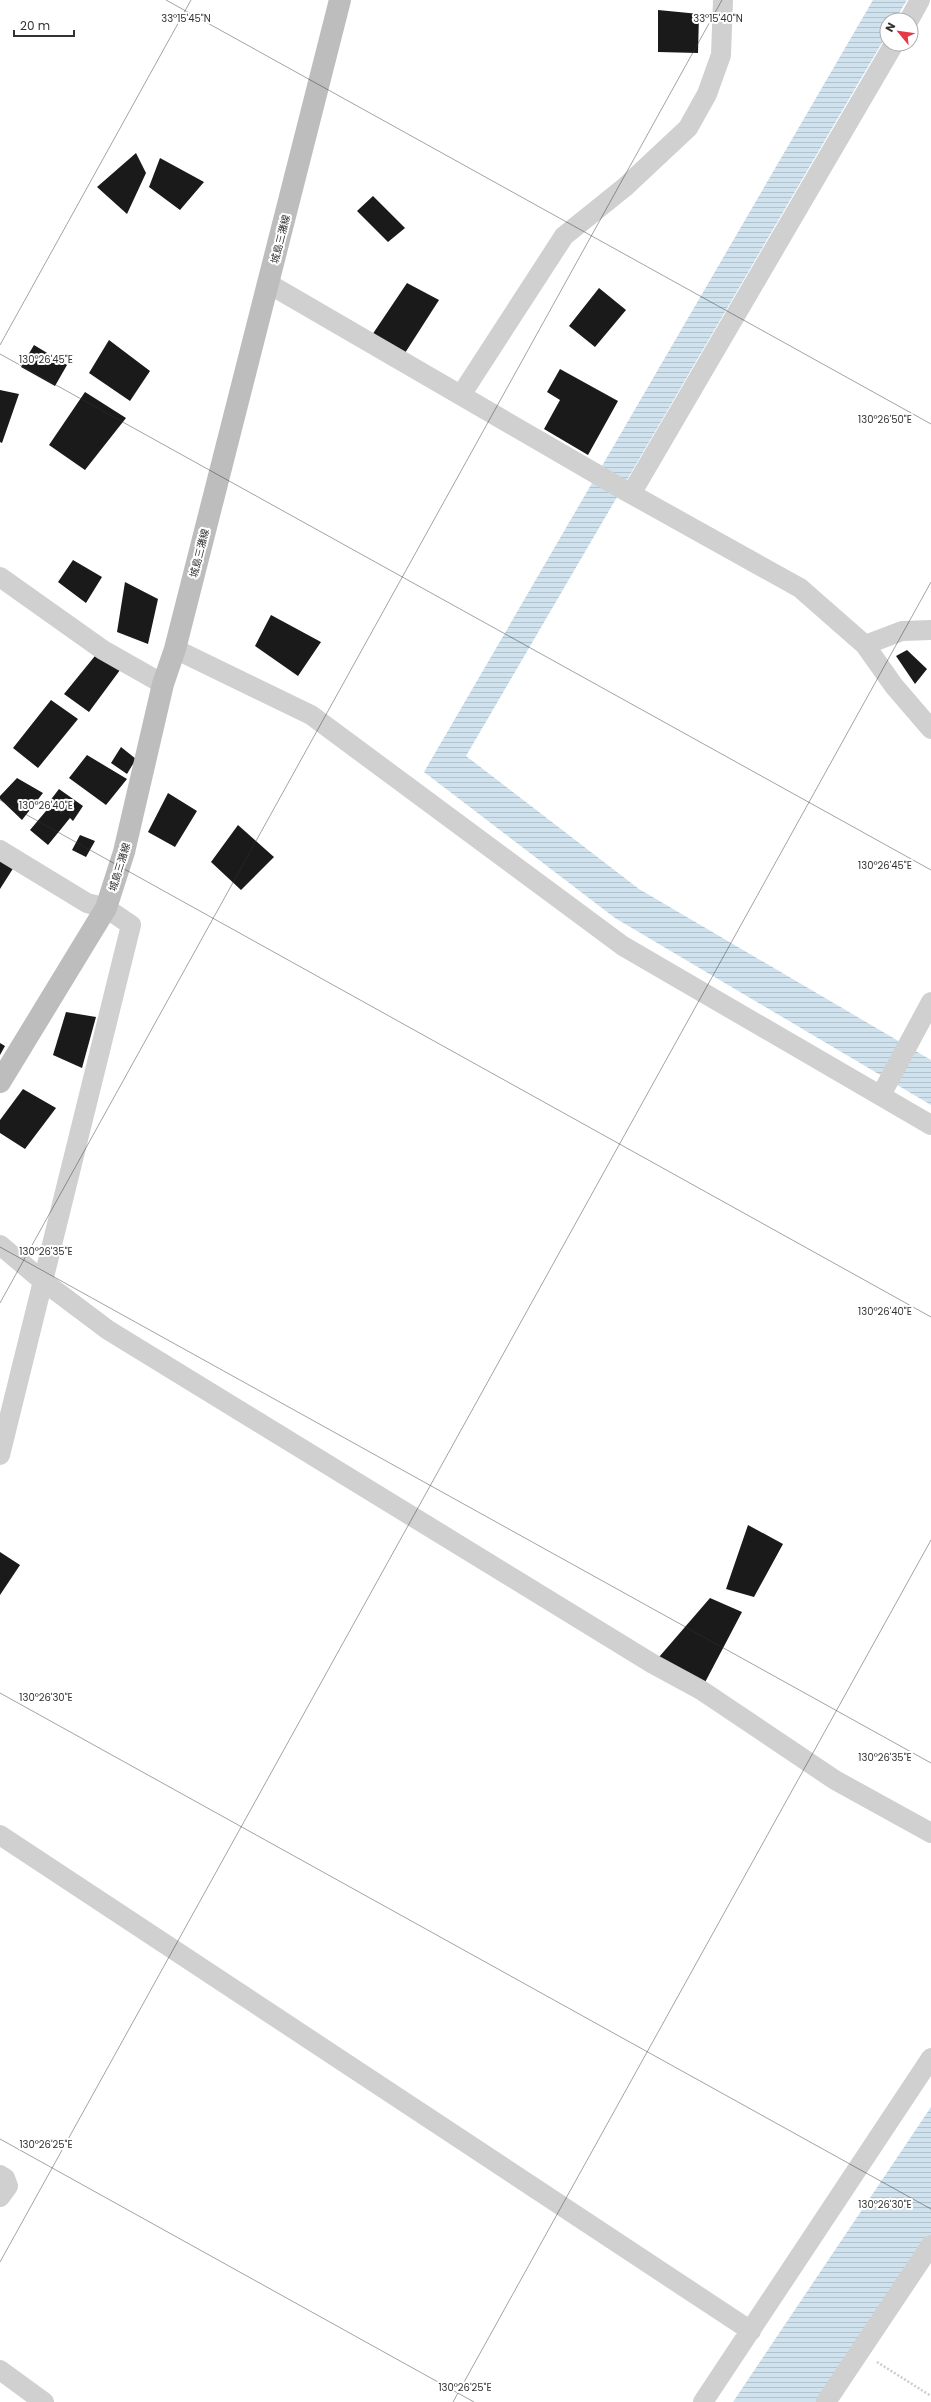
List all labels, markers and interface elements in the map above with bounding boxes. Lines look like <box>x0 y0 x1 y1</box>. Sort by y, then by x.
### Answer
text: 33°15'45"N <box>161 11 211 26</box>
text: 33°15'40"N <box>693 11 743 26</box>
scale bar <box>14 12 74 38</box>
north arrow <box>879 12 919 52</box>
text: 20 m <box>20 17 50 34</box>
text: N <box>881 20 899 35</box>
street label: 城島三潴線 <box>267 213 294 265</box>
text: 130°26'45"E <box>19 352 73 367</box>
text: 130°26'50"E <box>858 412 912 427</box>
street label: 城島三潴線 <box>186 527 213 579</box>
text: 130°26'40"E <box>19 798 73 813</box>
street label: 城島三潴線 <box>105 841 134 893</box>
text: 130°26'45"E <box>858 858 912 873</box>
text: 130°26'35"E <box>19 1244 73 1259</box>
text: 130°26'40"E <box>858 1304 912 1319</box>
text: 130°26'30"E <box>19 1690 73 1705</box>
text: 130°26'35"E <box>858 1750 912 1765</box>
text: 130°26'25"E <box>19 2137 73 2152</box>
text: 130°26'30"E <box>858 2197 912 2212</box>
text: 130°26'25"E <box>438 2380 492 2395</box>

